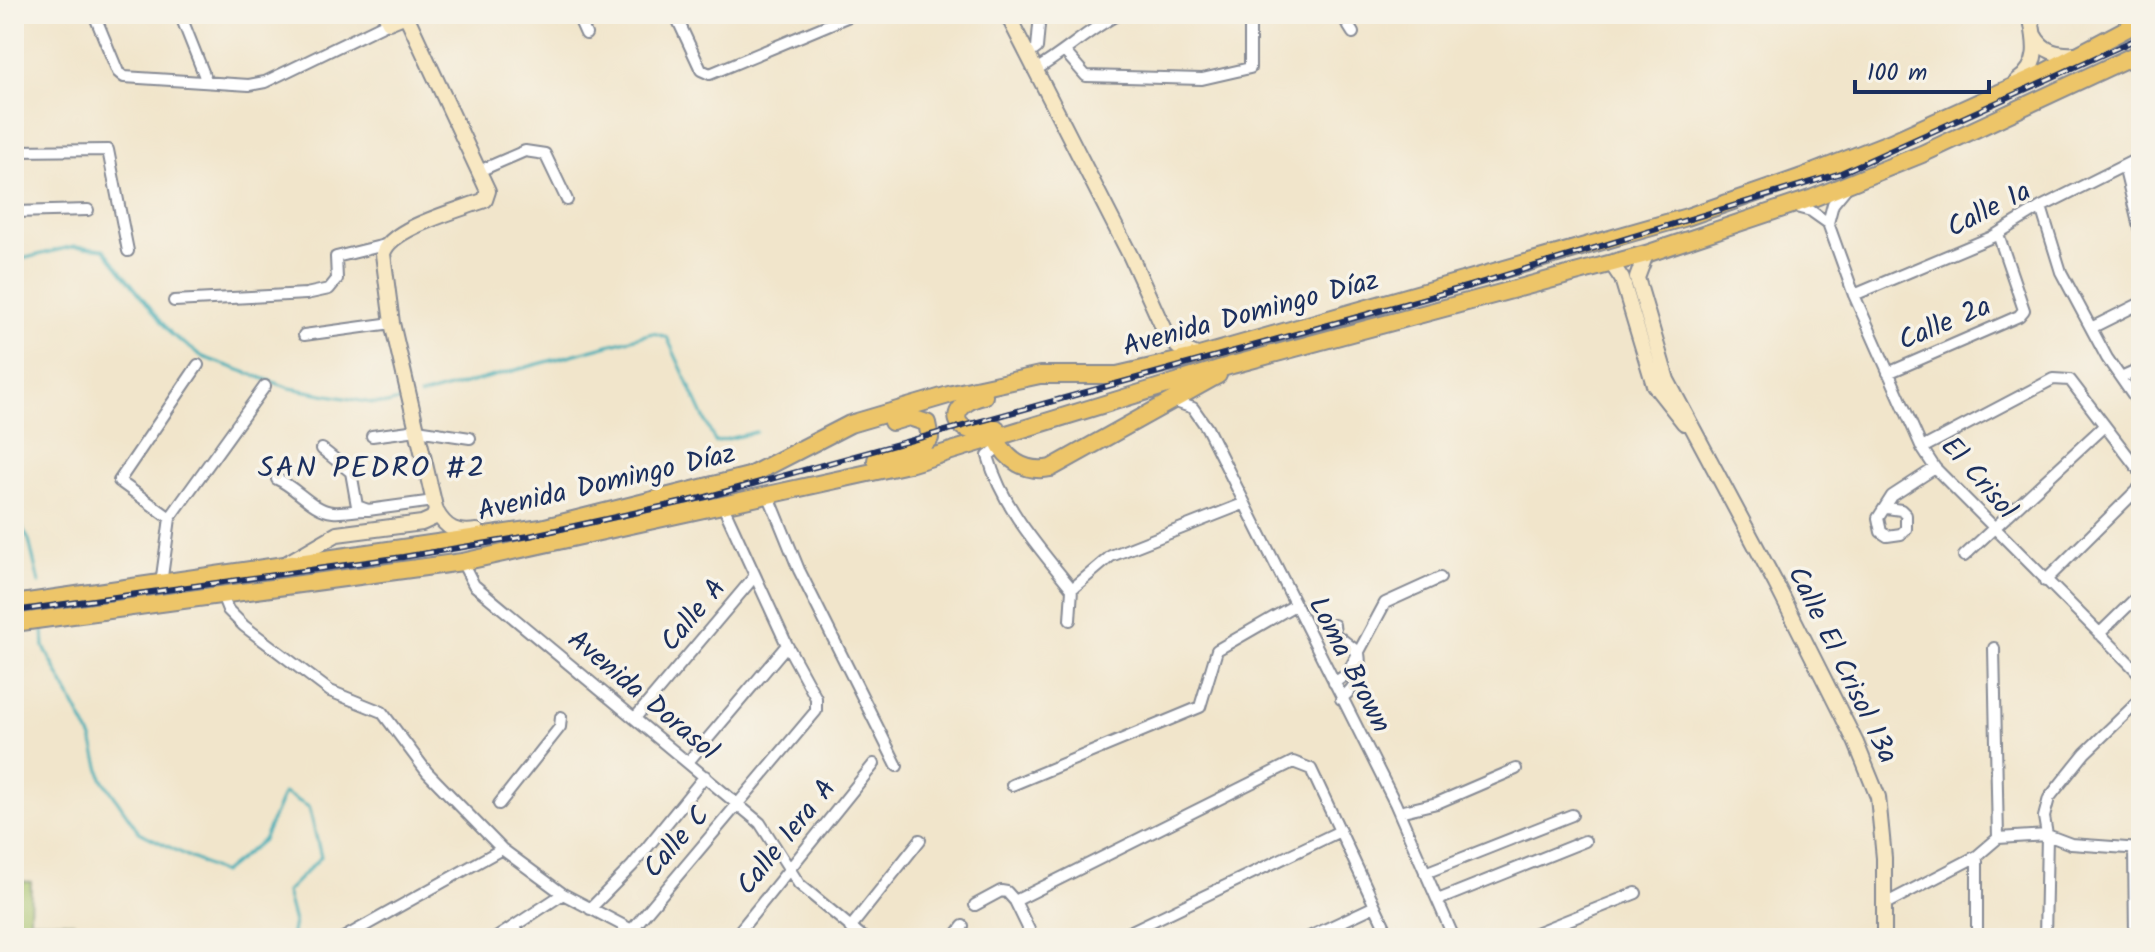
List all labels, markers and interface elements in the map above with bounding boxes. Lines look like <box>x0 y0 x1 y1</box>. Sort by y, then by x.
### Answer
scale bar <box>1855 44 1989 94</box>
text: 100 m <box>1867 54 1927 93</box>
street label: Calle 1a <box>1939 170 2039 251</box>
street label: Avenida Domingo Díaz <box>1118 259 1384 370</box>
street label: Calle 2a <box>1892 285 1998 364</box>
street label: El Crisol <box>1929 427 2028 531</box>
street label: Avenida Domingo Díaz <box>473 432 740 535</box>
district label: SAN PEDRO #2 <box>258 445 486 493</box>
street label: Calle El Crisol 13a <box>1774 558 1909 772</box>
street label: Calle A <box>650 569 738 662</box>
street label: Loma Brown <box>1295 589 1402 741</box>
street label: Avenida Dorasol <box>557 619 728 773</box>
street label: Calle 1era A <box>726 769 848 906</box>
street label: Calle C <box>632 796 721 889</box>

